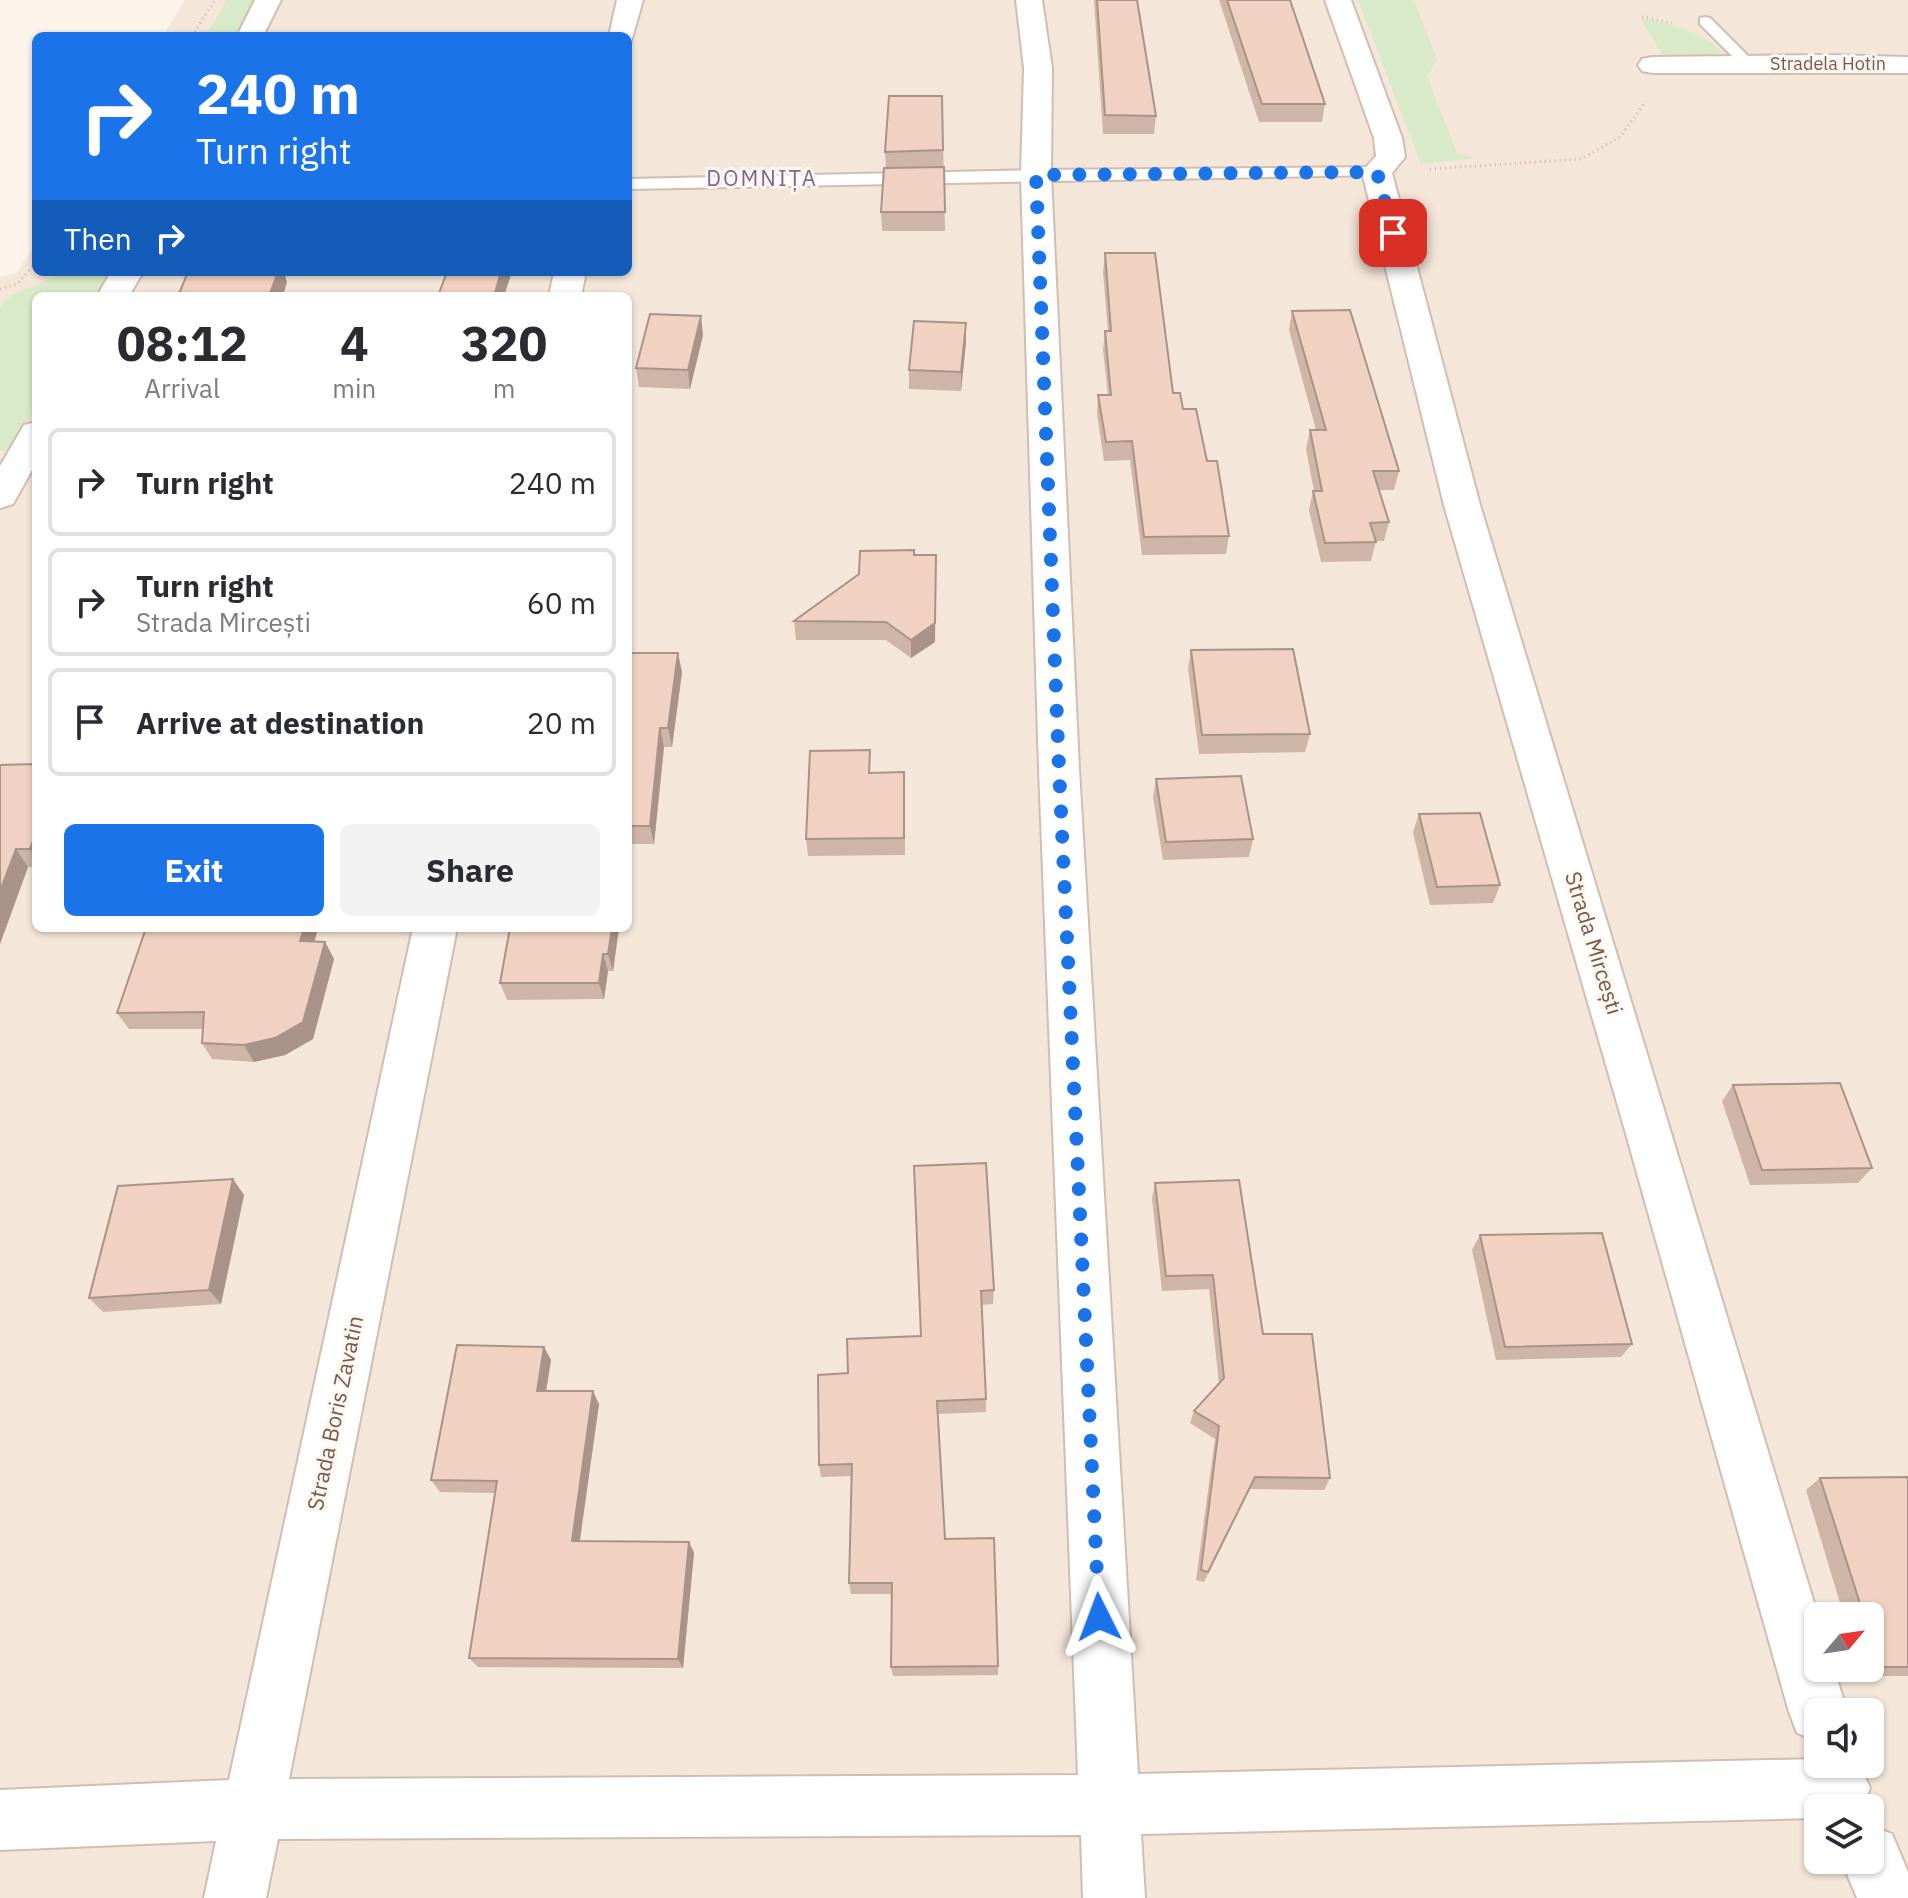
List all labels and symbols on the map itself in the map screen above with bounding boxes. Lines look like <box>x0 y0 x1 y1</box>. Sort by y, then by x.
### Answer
street label: Stradela Hotin <box>1770 52 1886 75</box>
district label: DOMNIȚA <box>706 163 818 192</box>
pin <box>1359 199 1427 267</box>
street label: Strada Mircești <box>1559 868 1630 1018</box>
street label: Strada Boris Zavatin <box>300 1313 369 1513</box>
position arrow <box>1057 1575 1141 1659</box>
north arrow <box>1804 1602 1884 1682</box>

